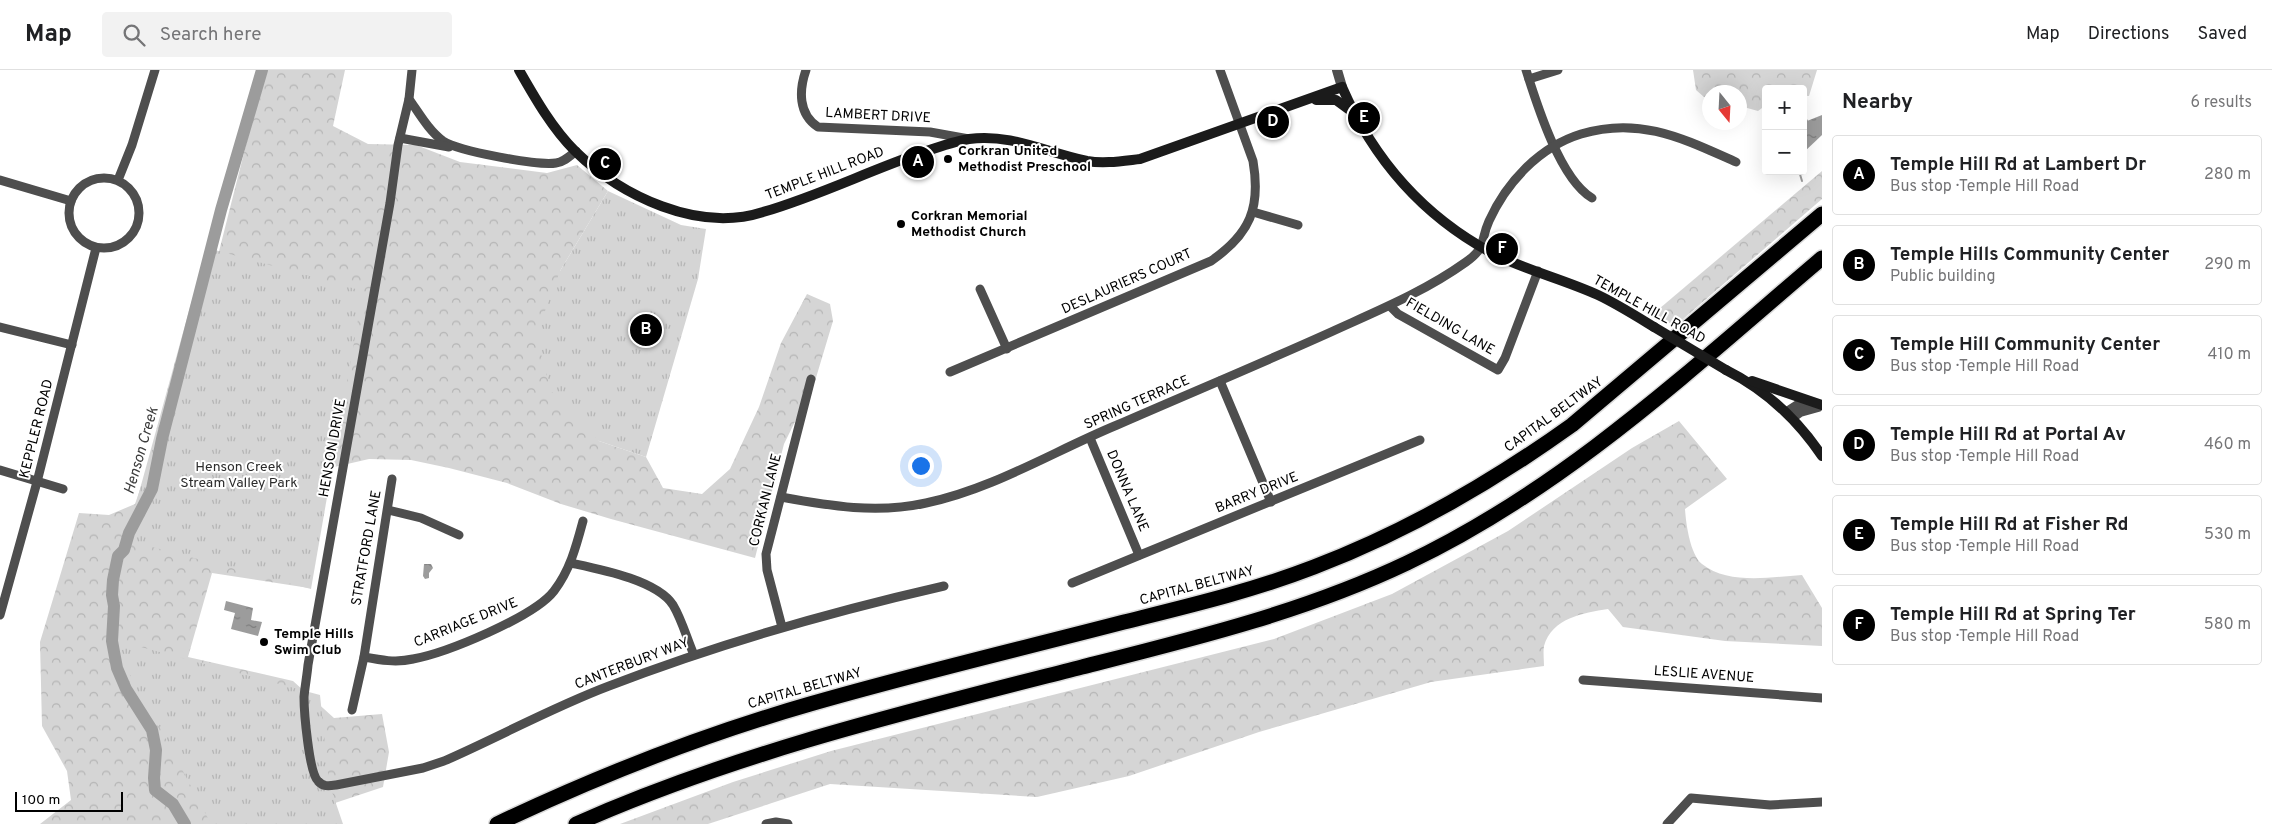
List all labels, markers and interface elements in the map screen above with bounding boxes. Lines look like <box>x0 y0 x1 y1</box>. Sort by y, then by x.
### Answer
search box <box>102 12 452 57</box>
text: Map <box>25 20 72 50</box>
icon: search <box>120 21 148 49</box>
text: Search here <box>160 23 261 47</box>
text: Map <box>2026 23 2060 46</box>
text: Directions <box>2088 23 2170 46</box>
text: Saved <box>2198 23 2247 46</box>
north arrow <box>1702 85 1747 130</box>
map controls <box>1762 85 1807 175</box>
button: + <box>1762 85 1807 130</box>
text: Nearby <box>1842 89 1913 116</box>
text: 6 results <box>2190 93 2252 113</box>
pin: E <box>1348 99 1380 137</box>
pin: D <box>1257 103 1289 141</box>
street label: LAMBERT DRIVE <box>825 105 931 127</box>
button: − <box>1762 130 1807 175</box>
pin: A <box>902 143 934 181</box>
place label: Corkran United Methodist Preschool <box>958 143 1091 176</box>
street label: TEMPLE HILL ROAD <box>763 144 887 204</box>
pin: C <box>589 145 621 183</box>
marker: Corkran United Methodist Preschool <box>942 153 954 165</box>
text: Temple Hill Rd at Lambert Dr <box>1890 153 2146 177</box>
text: A <box>1853 165 1865 185</box>
text: 280 m <box>2204 165 2251 185</box>
text: Bus stop · Temple Hill Road <box>1890 177 2079 197</box>
place label: Corkran Memorial Methodist Church <box>911 208 1028 241</box>
marker: Corkran Memorial Methodist Church <box>895 218 907 230</box>
pin: F <box>1486 230 1518 268</box>
text: Temple Hills Community Center <box>1890 243 2169 267</box>
street label: DESLAURIERS COURT <box>1059 246 1195 318</box>
text: B <box>1853 255 1865 275</box>
text: 290 m <box>2204 255 2251 275</box>
text: Public building <box>1890 267 1995 287</box>
street label: TEMPLE HILL ROAD <box>1590 272 1708 348</box>
street label: FIELDING LANE <box>1403 295 1497 359</box>
pin: B <box>630 311 662 349</box>
text: Temple Hill Community Center <box>1890 333 2160 357</box>
text: C <box>1854 345 1864 365</box>
text: 410 m <box>2208 345 2251 365</box>
text: Bus stop · Temple Hill Road <box>1890 357 2079 377</box>
street label: SPRING TERRACE <box>1082 372 1192 434</box>
street label: CAPITAL BELTWAY <box>1501 373 1607 457</box>
street label: KEPPLER ROAD <box>16 378 58 480</box>
street label: HENSON DRIVE <box>316 397 350 499</box>
water label: Henson Creek <box>120 405 164 497</box>
text: Temple Hill Rd at Portal Av <box>1890 423 2126 447</box>
text: D <box>1853 435 1865 455</box>
text: 460 m <box>2204 435 2251 455</box>
text: Bus stop · Temple Hill Road <box>1890 447 2079 467</box>
street label: DONNA LANE <box>1102 448 1152 534</box>
street label: CORKAN LANE <box>746 452 786 548</box>
your location <box>908 453 934 479</box>
park label: Henson Creek Stream Valley Park <box>180 459 298 492</box>
street label: BARRY DRIVE <box>1213 469 1301 517</box>
street label: STRATFORD LANE <box>348 489 386 607</box>
text: Temple Hill Rd at Fisher Rd <box>1890 513 2128 537</box>
text: E <box>1854 525 1864 545</box>
text: 530 m <box>2204 525 2251 545</box>
text: Bus stop · Temple Hill Road <box>1890 537 2079 557</box>
street label: CAPITAL BELTWAY <box>1138 563 1256 609</box>
street label: CARRIAGE DRIVE <box>412 594 520 652</box>
text: Temple Hill Rd at Spring Ter <box>1890 603 2136 627</box>
text: F <box>1854 615 1864 635</box>
text: 580 m <box>2204 615 2251 635</box>
place label: Temple Hills Swim Club <box>274 626 354 659</box>
text: Bus stop · Temple Hill Road <box>1890 627 2079 647</box>
street label: CANTERBURY WAY <box>572 634 692 694</box>
marker: Temple Hills Swim Club <box>258 636 270 648</box>
street label: LESLIE AVENUE <box>1653 663 1755 687</box>
street label: CAPITAL BELTWAY <box>746 665 864 713</box>
scale bar <box>15 789 122 812</box>
text: 100 m <box>22 792 60 809</box>

